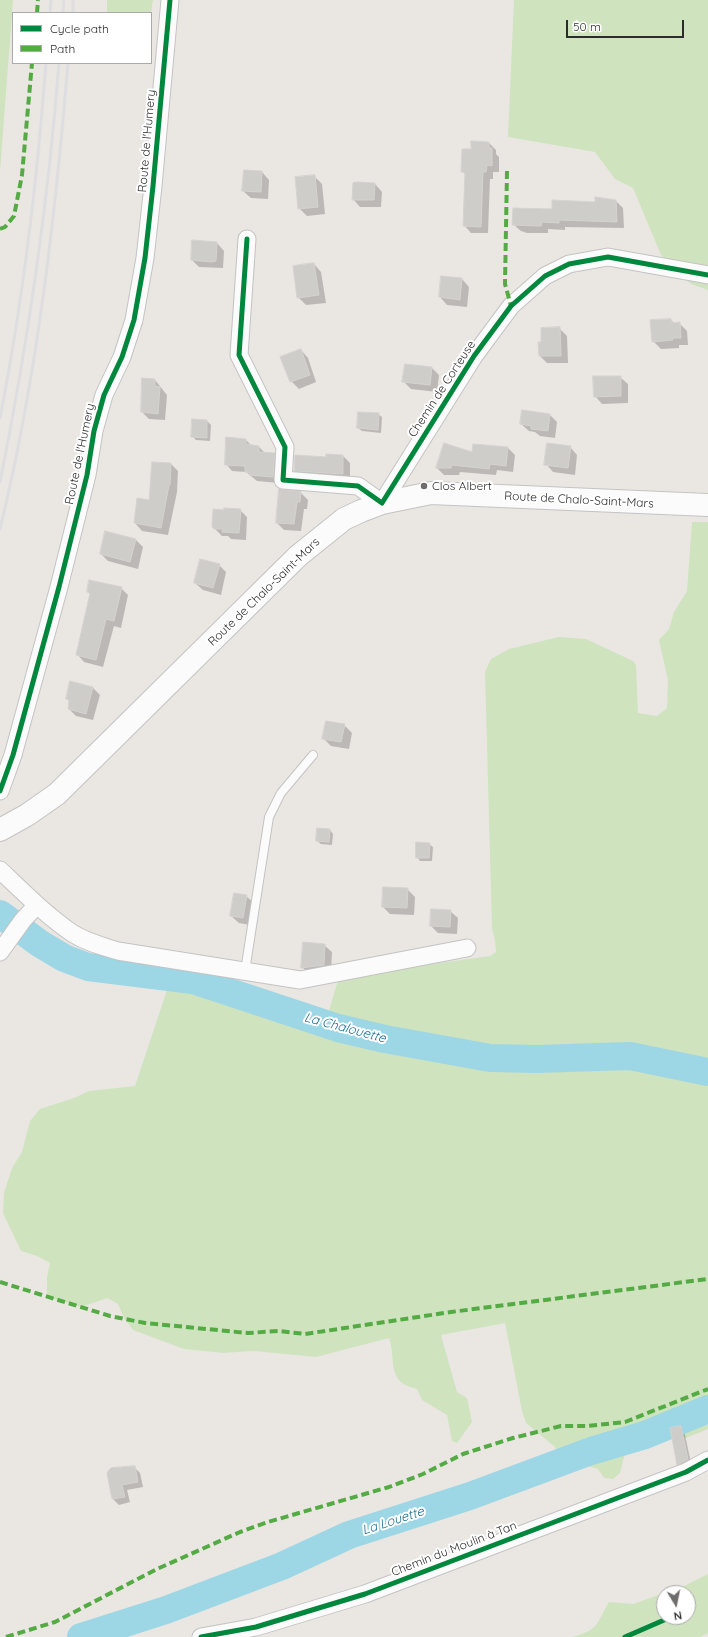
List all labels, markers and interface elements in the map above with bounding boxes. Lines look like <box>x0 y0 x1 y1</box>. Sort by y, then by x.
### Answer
legend <box>12 12 152 64</box>
scale bar <box>568 12 686 38</box>
text: 50 m <box>573 19 601 34</box>
text: Cycle path <box>50 21 109 36</box>
text: Path <box>50 41 75 56</box>
street label: Route de l'Humery <box>135 89 159 193</box>
street label: Chemin de Corteuse <box>405 338 479 440</box>
street label: Route de l'Humery <box>62 402 98 506</box>
place label: Clos Albert <box>432 479 492 493</box>
marker: Clos Albert <box>419 481 429 491</box>
street label: Route de Chalo-Saint-Mars <box>504 489 654 511</box>
street label: Route de Chalo-Saint-Mars <box>205 535 323 649</box>
water label: La Chalouette <box>303 1010 387 1046</box>
water label: La Louette <box>360 1504 426 1538</box>
street label: Chemin du Moulin à Tan <box>389 1518 519 1580</box>
north arrow <box>656 1585 696 1625</box>
text: N <box>673 1608 683 1623</box>

